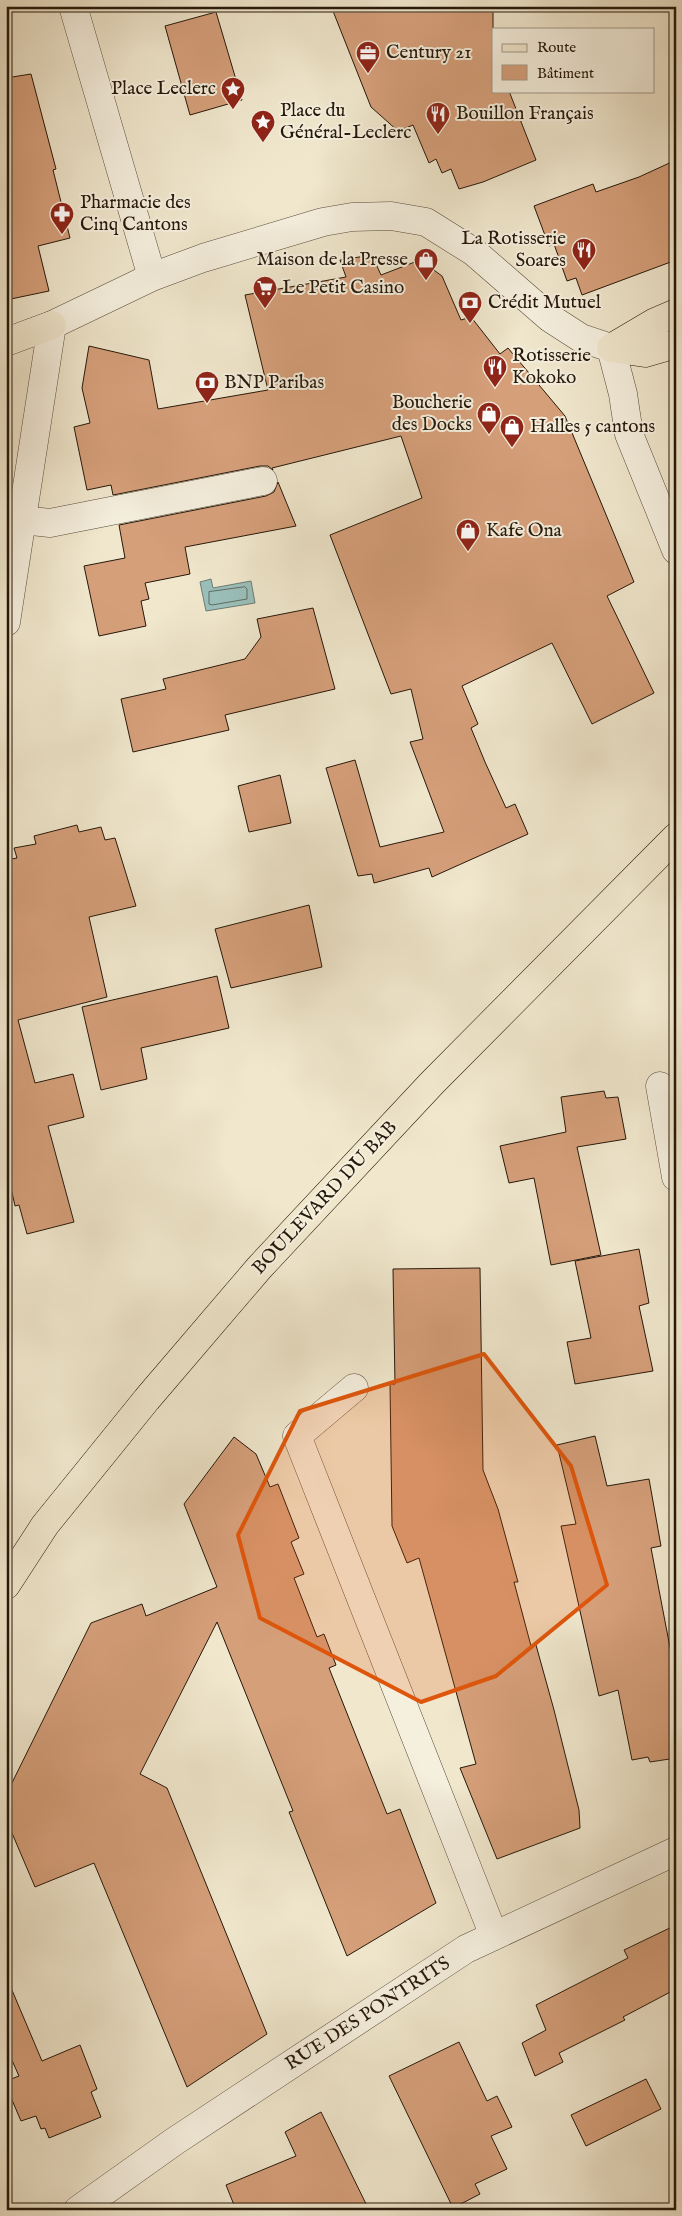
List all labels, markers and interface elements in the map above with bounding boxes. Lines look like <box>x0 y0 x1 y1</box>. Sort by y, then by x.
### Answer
legend <box>492 28 654 92</box>
text: Route <box>537 38 576 57</box>
office icon: Century 21 <box>355 40 381 74</box>
place label: Century 21 <box>386 41 471 65</box>
text: Bâtiment <box>537 64 594 83</box>
place icon: Place Leclerc <box>220 76 246 110</box>
place label: Place Leclerc <box>111 77 216 101</box>
place label: Place du Général-Leclerc <box>280 99 411 145</box>
restaurant icon: Bouillon Français <box>425 101 451 135</box>
place label: Bouillon Français <box>456 102 594 126</box>
place icon: Place du Général-Leclerc <box>250 109 276 143</box>
place label: Pharmacie des Cinq Cantons <box>80 191 191 237</box>
pharmacy icon: Pharmacie des Cinq Cantons <box>49 201 75 235</box>
place label: La Rotisserie Soares <box>461 227 566 273</box>
restaurant icon: La Rotisserie Soares <box>571 237 597 271</box>
shop icon: Maison de la Presse <box>413 247 439 281</box>
place label: Maison de la Presse <box>256 248 408 272</box>
supermarket icon: Le Petit Casino <box>252 275 278 309</box>
place label: Le Petit Casino <box>282 276 404 300</box>
bank icon: Crédit Mutuel <box>457 290 483 324</box>
place label: Crédit Mutuel <box>488 291 602 315</box>
place label: Rotisserie Kokoko <box>512 344 591 390</box>
restaurant icon: Rotisserie Kokoko <box>482 354 508 388</box>
bank icon: BNP Paribas <box>194 370 220 404</box>
place label: BNP Paribas <box>224 371 324 395</box>
place label: Boucherie des Docks <box>392 391 472 437</box>
shop icon: Boucherie des Docks <box>476 401 502 435</box>
shop icon: Halles 5 cantons <box>499 414 525 448</box>
place label: Halles 5 cantons <box>530 415 655 439</box>
shop icon: Kafe Ona <box>455 518 481 552</box>
place label: Kafe Ona <box>486 519 563 543</box>
street label: BOULEVARD DU BAB <box>247 1116 403 1280</box>
street label: RUE DES PONTRITS <box>281 1952 455 2076</box>

